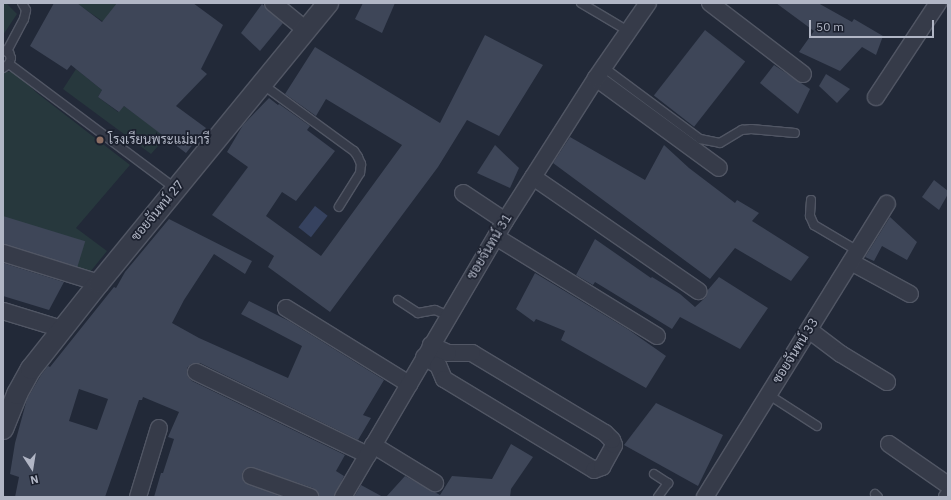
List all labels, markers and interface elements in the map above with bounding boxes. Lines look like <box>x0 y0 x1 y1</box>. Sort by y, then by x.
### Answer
scale bar <box>811 12 936 38</box>
text: 50 m <box>816 19 844 34</box>
place label: โรงเรียนพระแม่มารี <box>108 132 210 148</box>
marker: โรงเรียนพระแม่มารี <box>95 135 105 145</box>
street label: ซอยจันทน์ 27 <box>128 178 188 244</box>
street label: ซอยจันทน์ 31 <box>464 211 516 283</box>
street label: ซอยจันทน์ 33 <box>770 315 822 387</box>
north arrow <box>12 448 52 488</box>
text: N <box>29 472 40 487</box>

